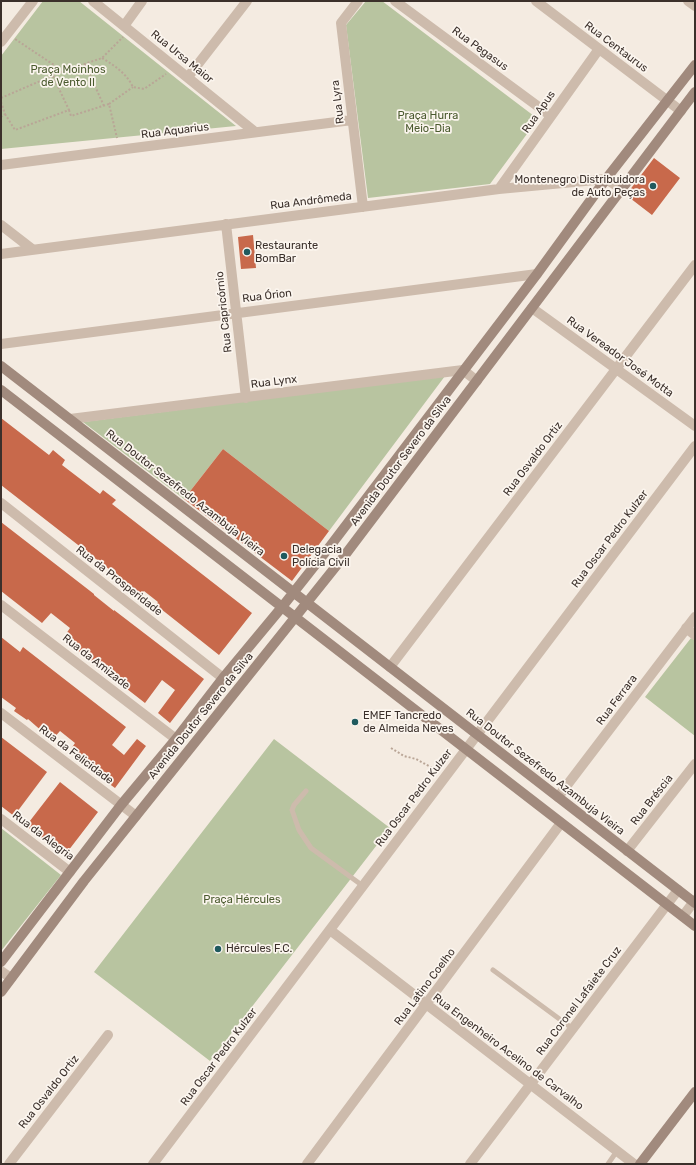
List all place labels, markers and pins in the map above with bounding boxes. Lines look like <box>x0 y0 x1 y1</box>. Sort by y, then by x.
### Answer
place label: Montenegro Distribuidora de Auto Peças <box>515 173 645 199</box>
marker: Montenegro Distribuidora de Auto Peças <box>648 181 658 191</box>
place label: Restaurante BomBar <box>255 239 318 265</box>
marker: Restaurante BomBar <box>242 247 252 257</box>
place label: Delegacia Polícia Civil <box>292 543 350 569</box>
marker: Delegacia Polícia Civil <box>279 551 289 561</box>
place label: EMEF Tancredo de Almeida Neves <box>363 709 454 735</box>
marker: EMEF Tancredo de Almeida Neves <box>350 717 360 727</box>
place label: Hércules F.C. <box>226 942 292 956</box>
marker: Hércules F.C. <box>213 944 223 954</box>

